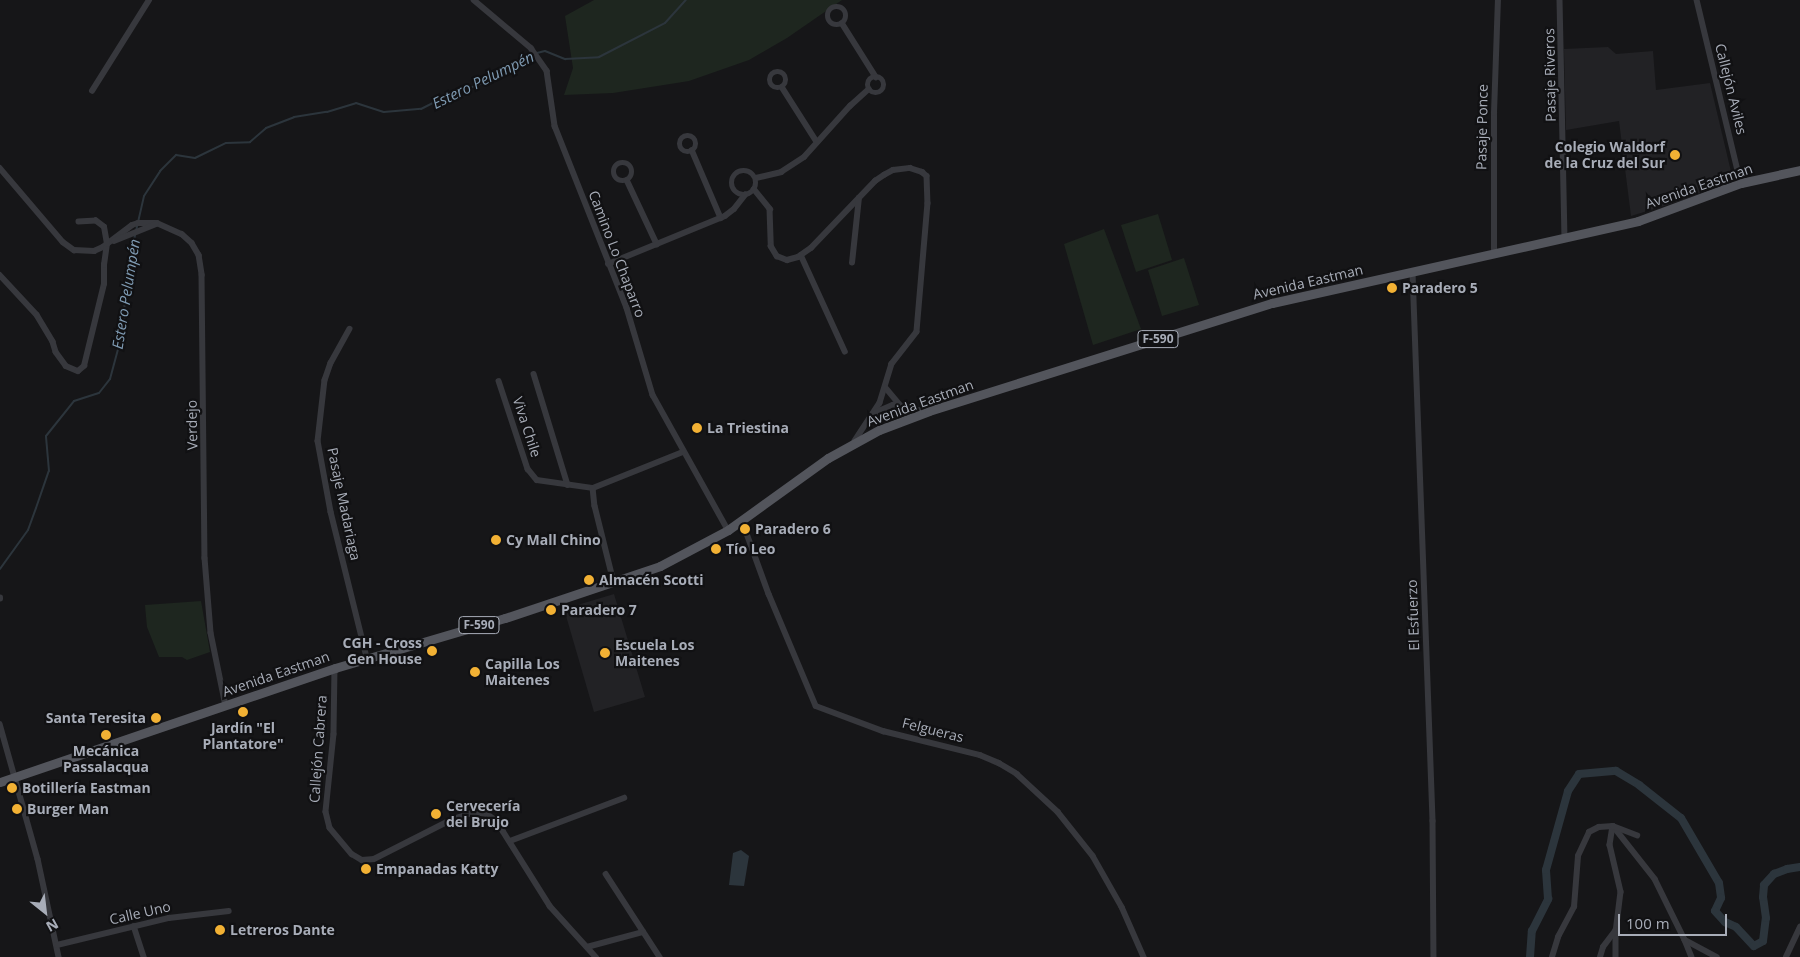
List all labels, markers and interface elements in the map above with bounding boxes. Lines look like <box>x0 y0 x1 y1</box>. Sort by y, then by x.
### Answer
street label: Pasaje Riveros <box>1541 28 1559 122</box>
street label: Callejón Aviles <box>1712 42 1750 136</box>
water label: Estero Pelumpén <box>429 48 537 112</box>
street label: Pasaje Ponce <box>1473 84 1491 170</box>
place label: Colegio Waldorf de la Cruz del Sur <box>1545 139 1665 172</box>
marker: Colegio Waldorf de la Cruz del Sur <box>1669 149 1681 161</box>
street label: Avenida Eastman <box>1643 160 1755 212</box>
street label: Camino Lo Chaparro <box>585 188 649 320</box>
water label: Estero Pelumpén <box>108 238 144 350</box>
street label: Avenida Eastman <box>1251 261 1365 303</box>
place label: Paradero 5 <box>1402 280 1478 296</box>
marker: Paradero 5 <box>1386 282 1398 294</box>
road number: F-590 <box>1137 329 1179 348</box>
street label: Avenida Eastman <box>864 376 976 430</box>
street label: Viva Chile <box>509 395 545 459</box>
street label: Verdejo <box>183 400 201 450</box>
place label: La Triestina <box>707 420 789 436</box>
marker: La Triestina <box>691 422 703 434</box>
street label: Pasaje Madariaga <box>324 446 364 562</box>
place label: Paradero 6 <box>755 521 831 537</box>
marker: Paradero 6 <box>739 523 751 535</box>
place label: Cy Mall Chino <box>506 532 601 548</box>
marker: Cy Mall Chino <box>490 534 502 546</box>
place label: Tío Leo <box>726 541 776 557</box>
marker: Tío Leo <box>710 543 722 555</box>
place label: Almacén Scotti <box>599 572 703 588</box>
marker: Almacén Scotti <box>583 574 595 586</box>
street label: El Esfuerzo <box>1403 579 1423 651</box>
place label: Paradero 7 <box>561 602 637 618</box>
marker: Paradero 7 <box>545 604 557 616</box>
road number: F-590 <box>458 616 500 634</box>
place label: CGH - Cross Gen House <box>343 635 422 668</box>
place label: Escuela Los Maitenes <box>615 637 694 670</box>
marker: CGH - Cross Gen House <box>426 645 438 657</box>
marker: Escuela Los Maitenes <box>599 647 611 659</box>
street label: Avenida Eastman <box>220 648 332 700</box>
place label: Capilla Los Maitenes <box>485 656 560 689</box>
marker: Capilla Los Maitenes <box>469 666 481 678</box>
street label: Callejón Cabrera <box>306 695 330 803</box>
marker: Jardín "El Plantatore" <box>237 706 249 718</box>
place label: Santa Teresita <box>46 710 146 726</box>
marker: Santa Teresita <box>150 712 162 724</box>
street label: Felgueras <box>900 714 966 746</box>
place label: Jardín "El Plantatore" <box>202 720 284 752</box>
marker: Mecánica Passalacqua <box>100 729 112 741</box>
place label: Mecánica Passalacqua <box>63 743 149 776</box>
place label: Botillería Eastman <box>22 780 151 796</box>
marker: Botillería Eastman <box>6 782 18 794</box>
place label: Cervecería del Brujo <box>446 798 520 830</box>
place label: Burger Man <box>27 801 109 817</box>
marker: Burger Man <box>11 803 23 815</box>
marker: Cervecería del Brujo <box>430 808 442 820</box>
place label: Empanadas Katty <box>376 861 498 877</box>
marker: Empanadas Katty <box>360 863 372 875</box>
north arrow <box>20 887 70 937</box>
street label: Calle Uno <box>108 898 172 928</box>
scale bar <box>1620 904 1729 936</box>
text: 100 m <box>1626 913 1670 933</box>
text: N <box>43 914 62 937</box>
place label: Letreros Dante <box>230 922 335 938</box>
marker: Letreros Dante <box>214 924 226 936</box>

